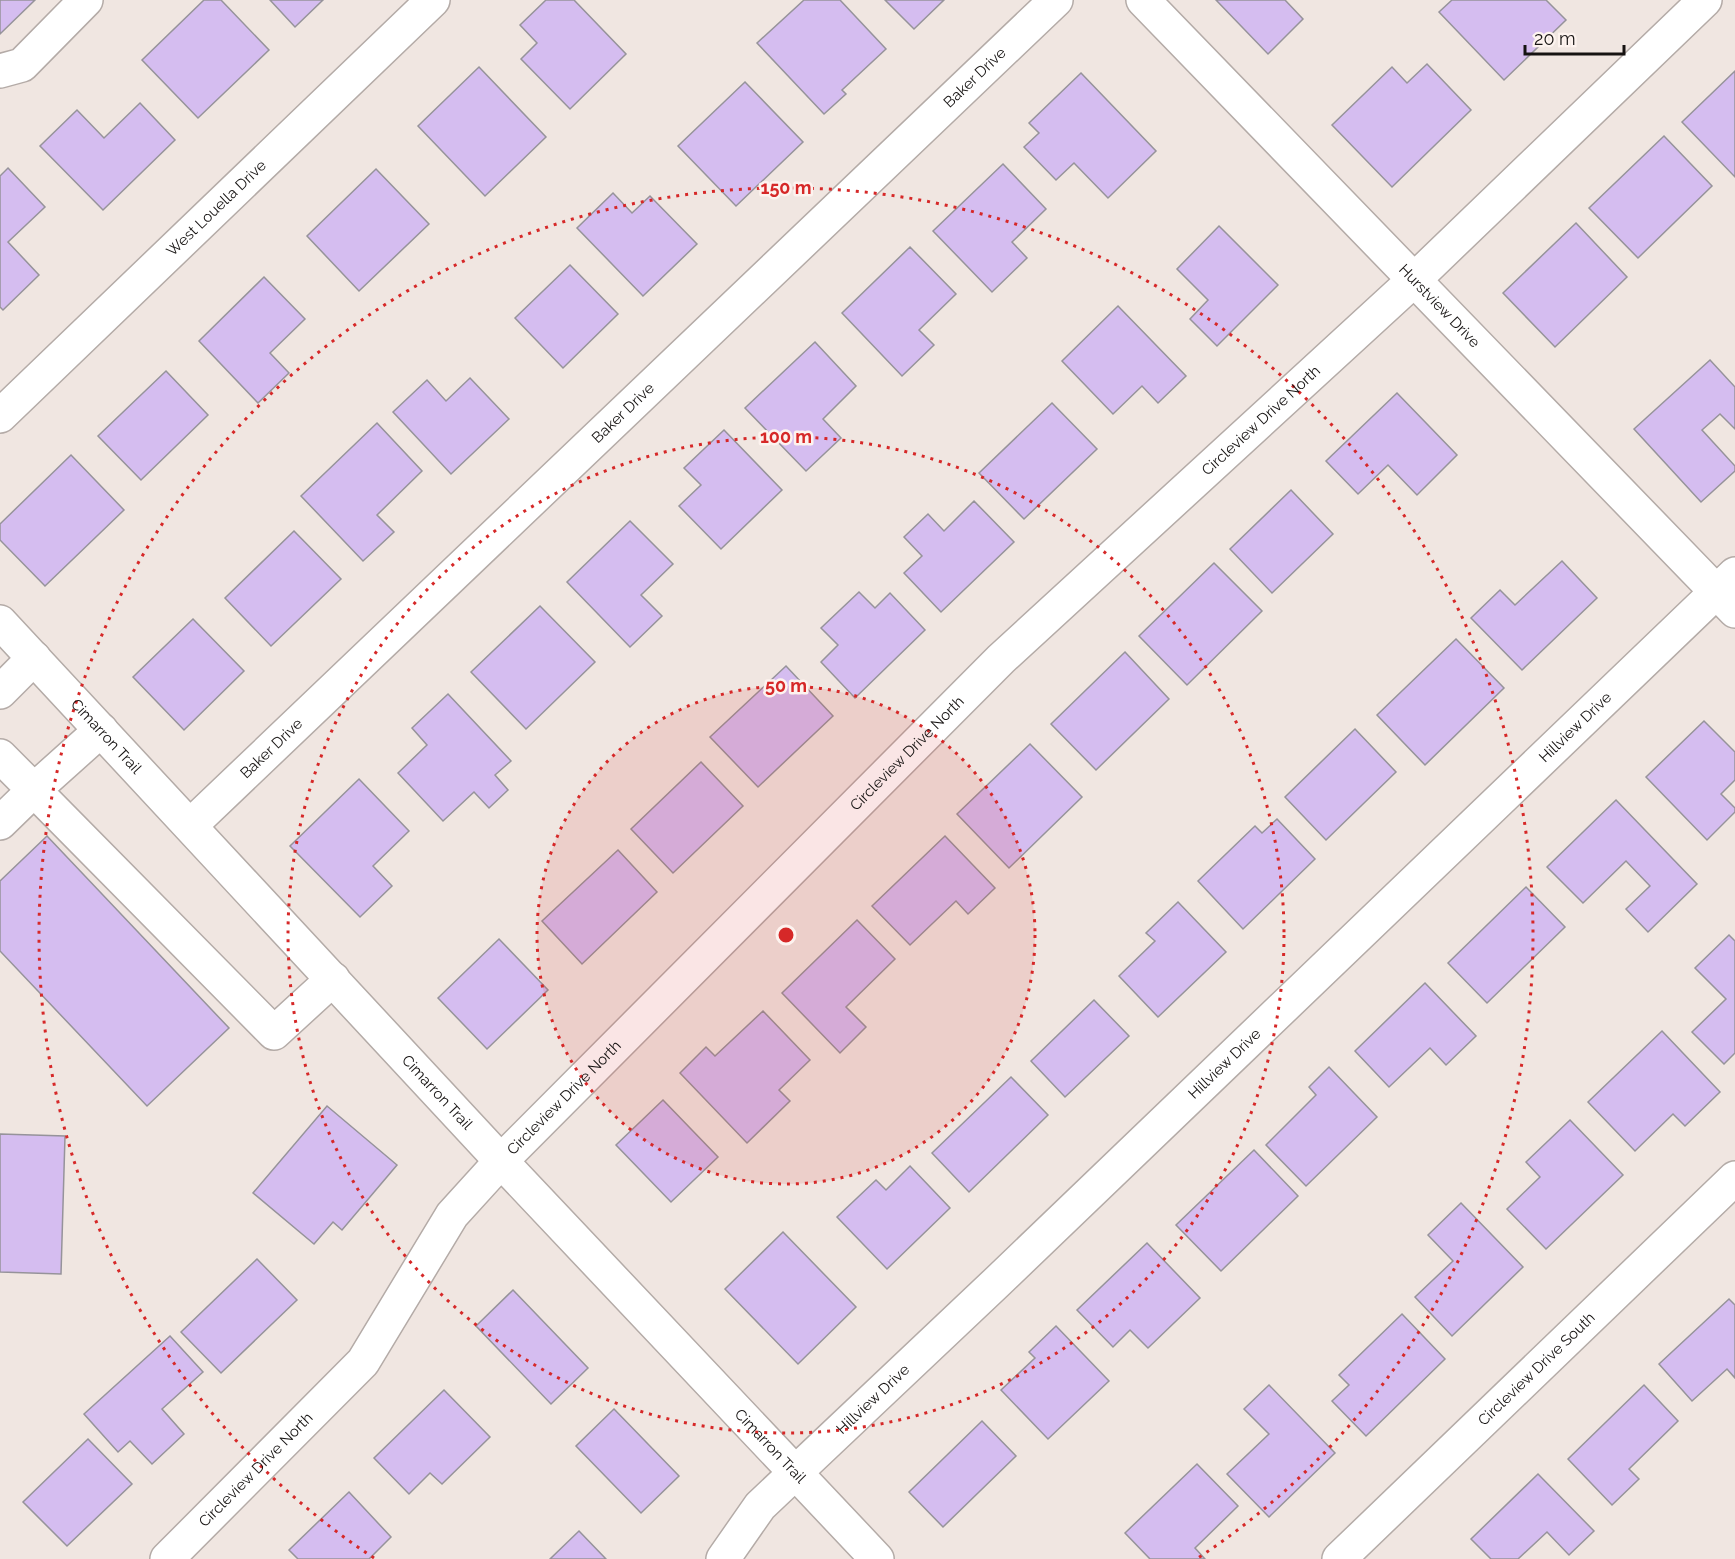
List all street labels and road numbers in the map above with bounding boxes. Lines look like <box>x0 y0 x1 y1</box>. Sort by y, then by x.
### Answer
street label: Baker Drive <box>940 44 1010 111</box>
street label: West Louella Drive <box>163 156 270 260</box>
street label: Hurstview Drive <box>1395 261 1484 351</box>
street label: Circleview Drive North <box>1198 362 1324 479</box>
street label: Baker Drive <box>588 379 658 447</box>
street label: Hillview Drive <box>1535 688 1615 766</box>
street label: Circleview Drive North <box>846 692 968 814</box>
street label: Cimarron Trail <box>67 695 146 778</box>
street label: Baker Drive <box>236 714 306 782</box>
street label: Hillview Drive <box>1185 1025 1265 1103</box>
street label: Circleview Drive North <box>503 1037 625 1159</box>
street label: Cimarron Trail <box>398 1051 477 1134</box>
street label: Circleview Drive South <box>1474 1309 1599 1429</box>
street label: Hillview Drive <box>833 1360 913 1438</box>
street label: Cimarron Trail <box>731 1405 810 1488</box>
street label: Circleview Drive North <box>195 1409 317 1531</box>

